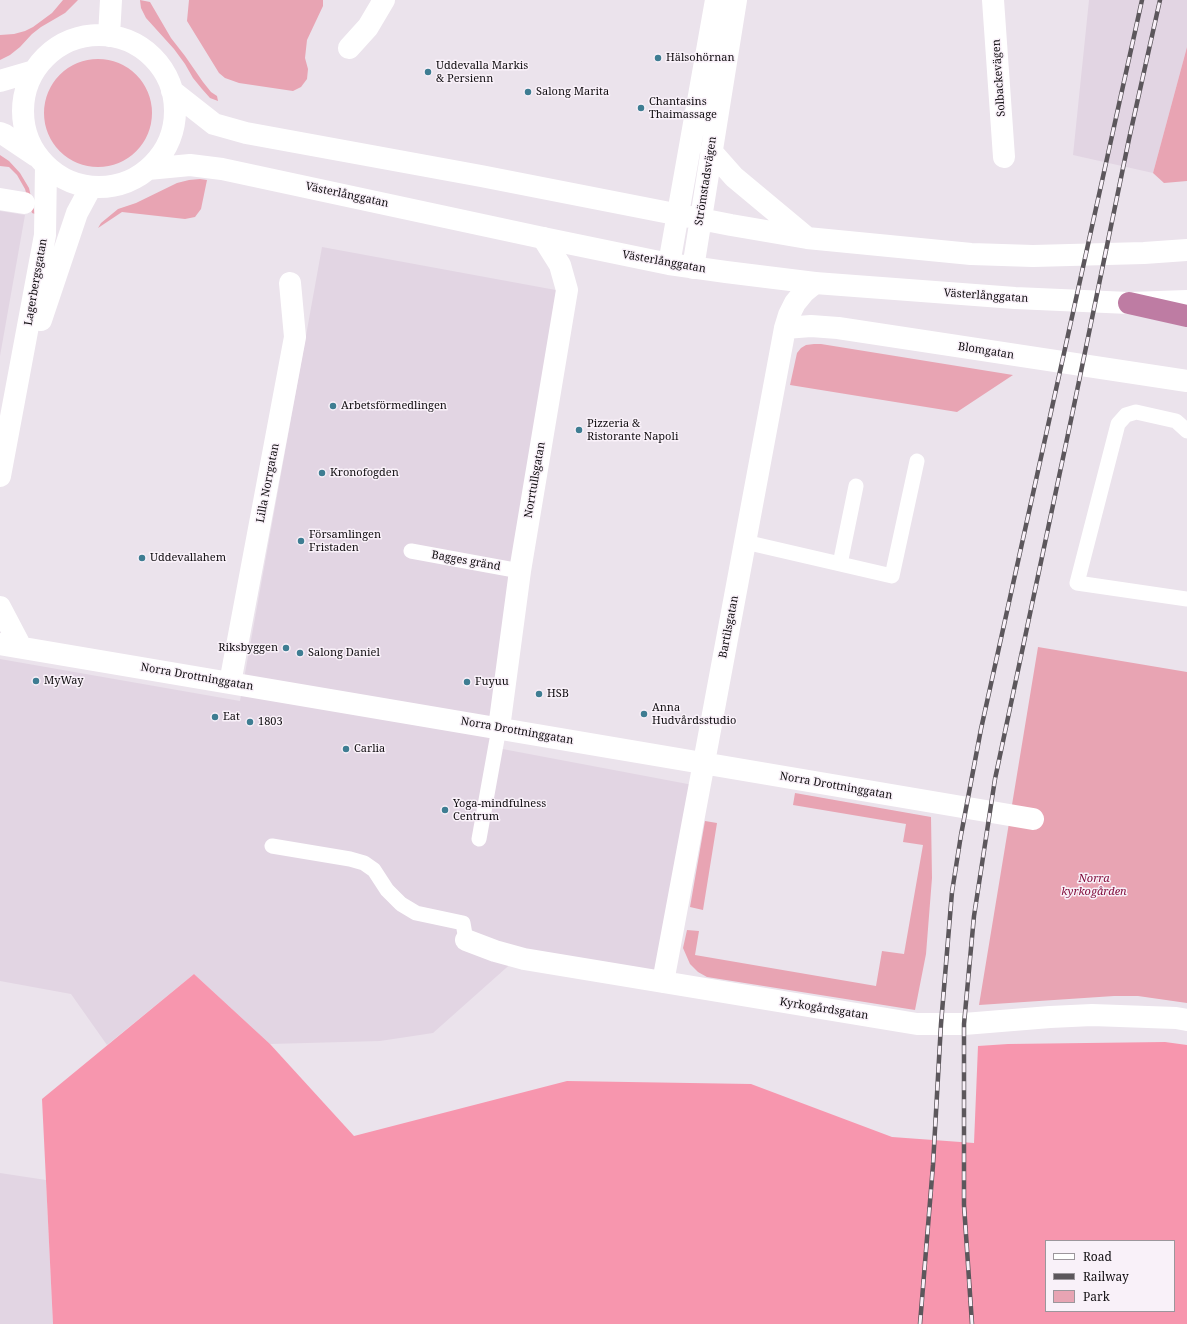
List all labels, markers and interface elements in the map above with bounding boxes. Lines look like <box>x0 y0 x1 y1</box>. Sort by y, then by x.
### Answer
street label: Solbackevägen <box>990 39 1008 117</box>
place label: Hälsohörnan <box>666 51 735 65</box>
marker: Hälsohörnan <box>653 53 663 63</box>
place label: Uddevalla Markis & Persienn <box>436 59 528 85</box>
marker: Uddevalla Markis & Persienn <box>423 67 433 77</box>
place label: Salong Marita <box>536 85 609 99</box>
marker: Salong Marita <box>523 87 533 97</box>
place label: Chantasins Thaimassage <box>649 95 717 121</box>
marker: Chantasins Thaimassage <box>636 103 646 113</box>
street label: Strömstadsvägen <box>692 136 720 226</box>
street label: Västerlånggatan <box>304 180 390 210</box>
street label: Lagerbergsgatan <box>22 238 50 326</box>
street label: Västerlånggatan <box>621 248 707 276</box>
street label: Västerlånggatan <box>943 286 1029 306</box>
street label: Blomgatan <box>957 340 1015 362</box>
place label: Arbetsförmedlingen <box>341 399 447 413</box>
marker: Arbetsförmedlingen <box>328 401 338 411</box>
place label: Pizzeria & Ristorante Napoli <box>587 417 678 443</box>
marker: Pizzeria & Ristorante Napoli <box>574 425 584 435</box>
street label: Norrtullsgatan <box>522 441 548 519</box>
street label: Lilla Norrgatan <box>254 442 282 524</box>
place label: Kronofogden <box>330 466 399 480</box>
marker: Kronofogden <box>317 468 327 478</box>
place label: Församlingen Fristaden <box>309 528 381 554</box>
marker: Församlingen Fristaden <box>296 536 306 546</box>
street label: Bagges gränd <box>430 548 502 574</box>
place label: Uddevallahem <box>150 551 226 565</box>
marker: Uddevallahem <box>137 553 147 563</box>
street label: Bartilsgatan <box>716 595 742 659</box>
place label: Riksbyggen <box>218 641 278 655</box>
marker: Riksbyggen <box>281 643 291 653</box>
place label: Salong Daniel <box>308 646 380 660</box>
marker: Salong Daniel <box>295 648 305 658</box>
street label: Norra Drottninggatan <box>140 661 254 693</box>
place label: MyWay <box>44 674 83 688</box>
place label: Fuyuu <box>475 675 509 689</box>
marker: MyWay <box>31 676 41 686</box>
marker: Fuyuu <box>462 677 472 687</box>
place label: HSB <box>547 687 569 701</box>
marker: HSB <box>534 689 544 699</box>
place label: Anna Hudvårdsstudio <box>652 701 736 727</box>
marker: Anna Hudvårdsstudio <box>639 709 649 719</box>
place label: Eat <box>223 710 240 724</box>
marker: Eat <box>210 712 220 722</box>
place label: 1803 <box>258 715 283 729</box>
street label: Norra Drottninggatan <box>460 715 574 747</box>
marker: 1803 <box>245 717 255 727</box>
place label: Carlia <box>354 742 385 756</box>
marker: Carlia <box>341 744 351 754</box>
street label: Norra Drottninggatan <box>779 770 893 802</box>
place label: Yoga-mindfulness Centrum <box>453 797 546 823</box>
marker: Yoga-mindfulness Centrum <box>440 805 450 815</box>
park label: Norra kyrkogården <box>1061 872 1127 898</box>
street label: Kyrkogårdsgatan <box>779 995 869 1023</box>
legend <box>1045 1240 1175 1312</box>
text: Road <box>1083 1248 1112 1265</box>
text: Railway <box>1083 1268 1129 1285</box>
text: Park <box>1083 1288 1110 1305</box>

